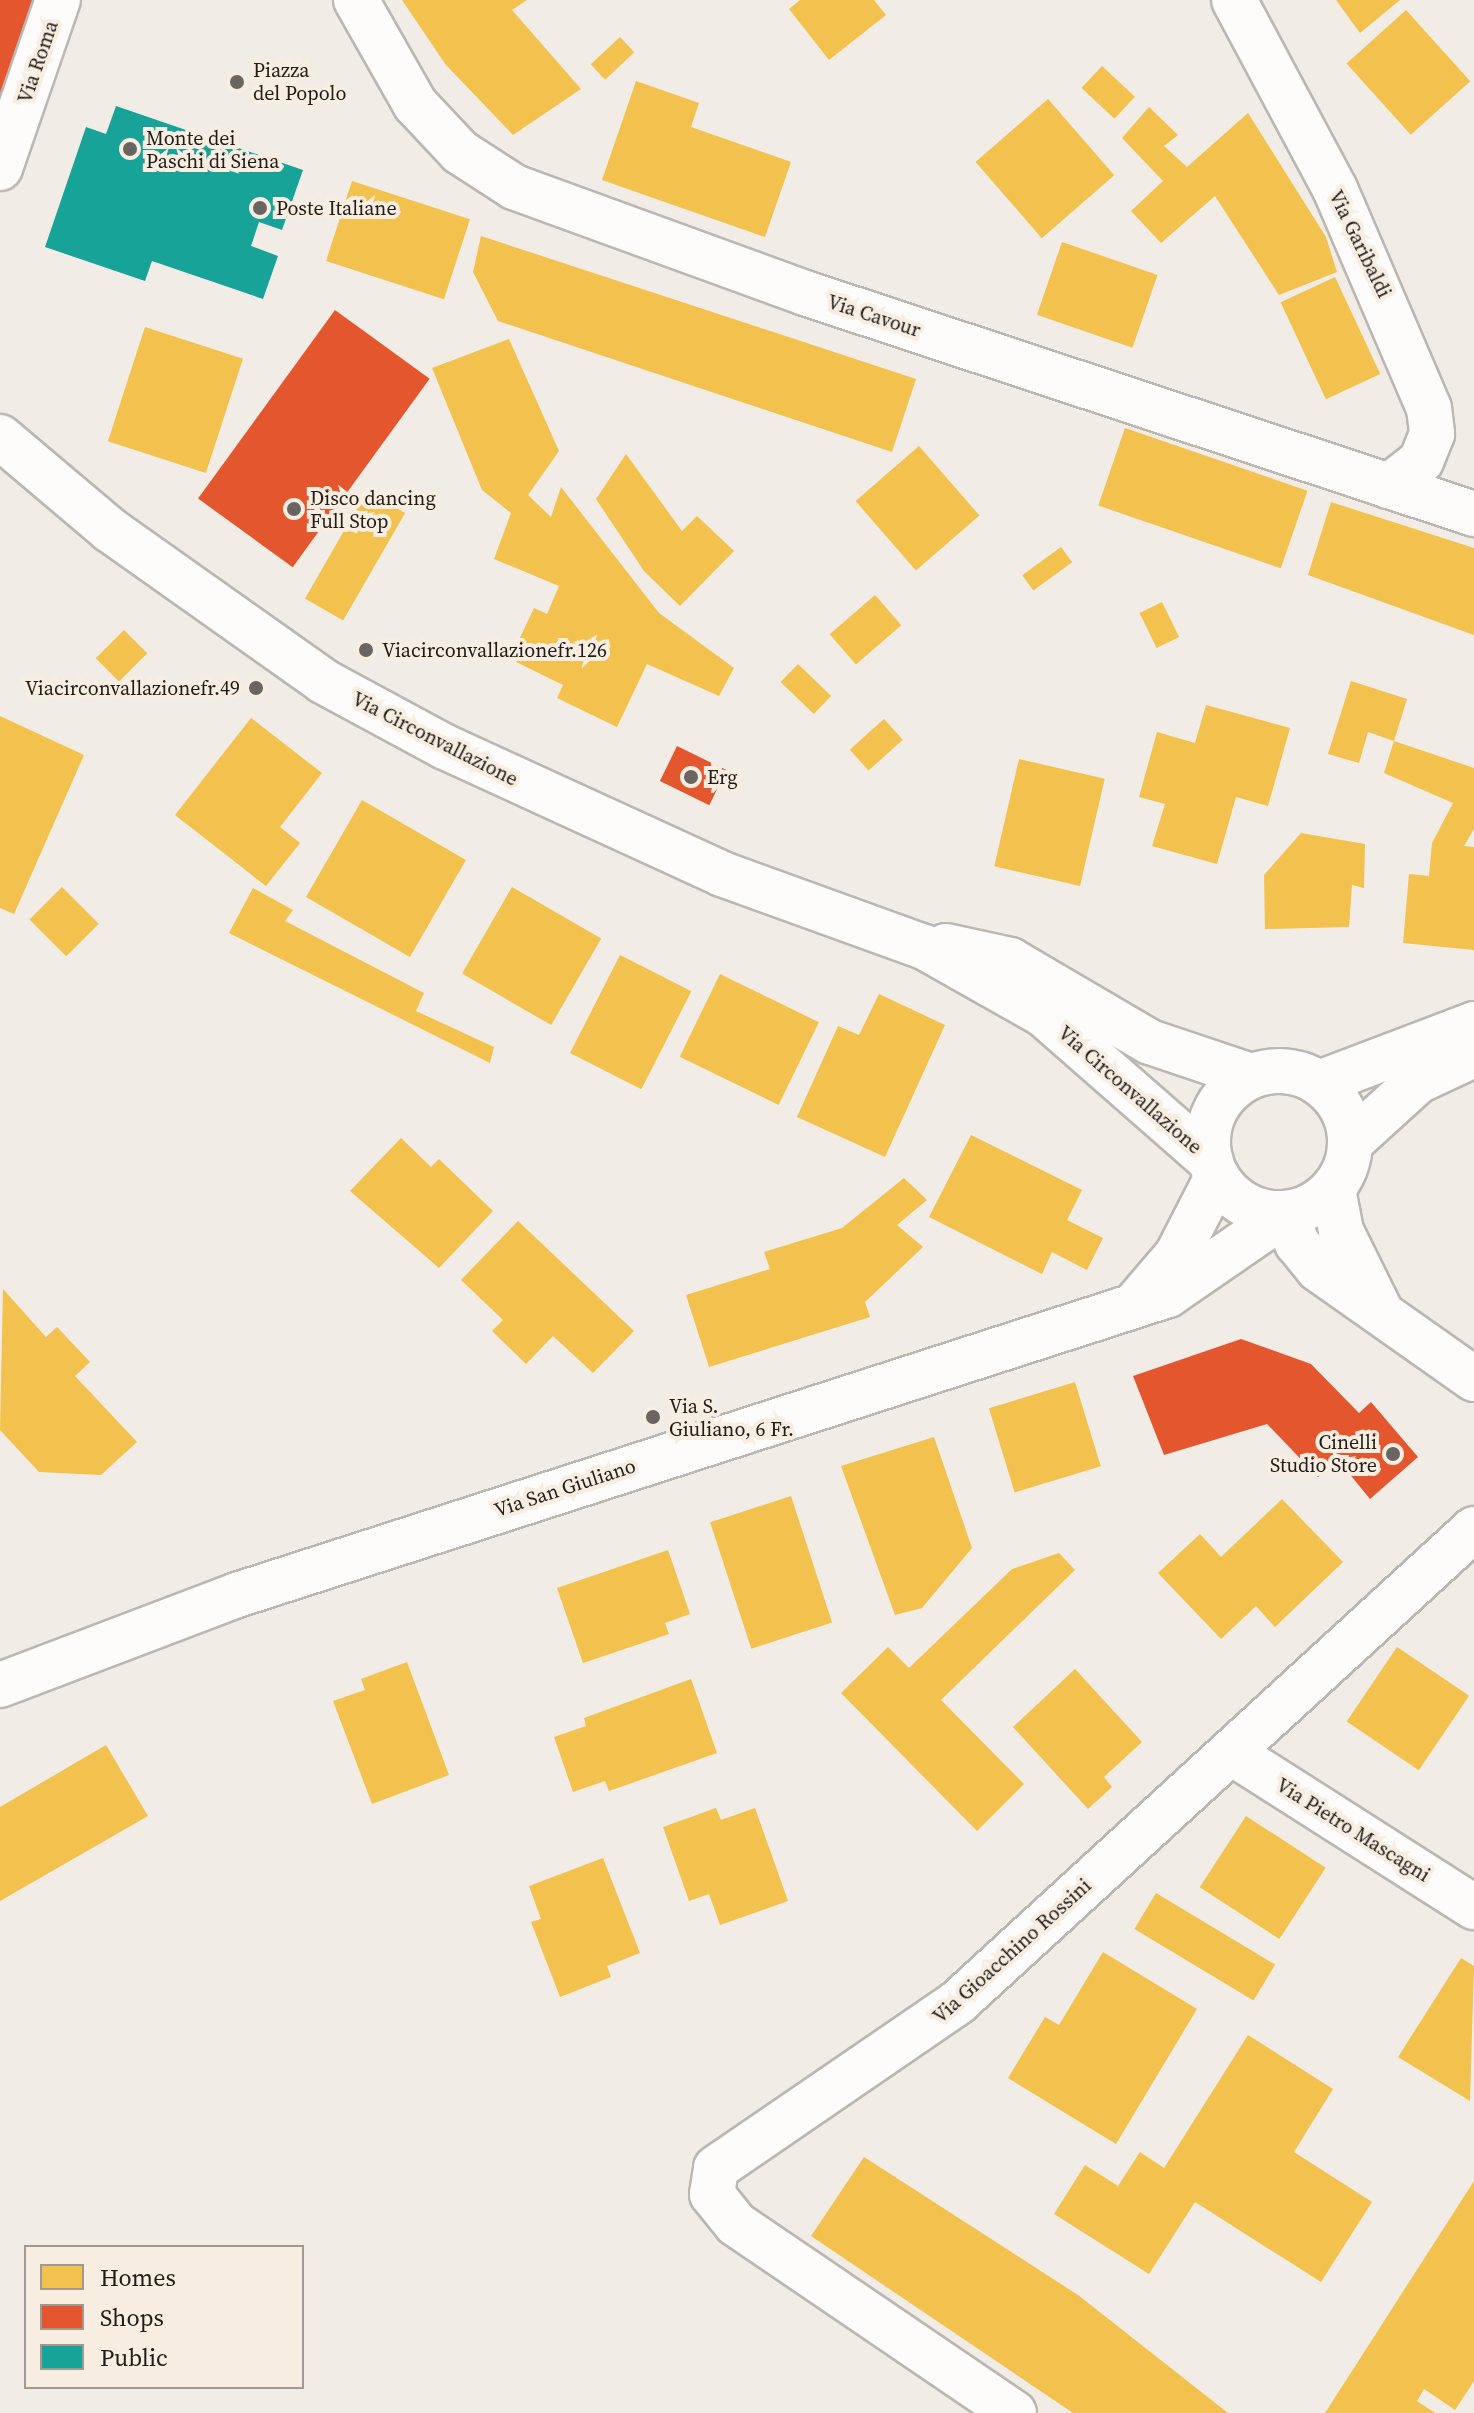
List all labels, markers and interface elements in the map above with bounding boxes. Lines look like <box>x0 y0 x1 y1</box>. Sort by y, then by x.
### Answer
street label: Via Roma <box>13 18 63 106</box>
place label: Piazza del Popolo <box>253 58 346 105</box>
marker: Piazza del Popolo <box>228 73 246 91</box>
place label: Monte dei Paschi di Siena <box>146 126 279 173</box>
marker: Monte dei Paschi di Siena <box>121 140 139 158</box>
street label: Via Garibaldi <box>1324 186 1396 302</box>
place label: Poste Italiane <box>276 196 397 220</box>
marker: Poste Italiane <box>251 199 269 217</box>
street label: Via Cavour <box>824 290 924 342</box>
place label: Disco dancing Full Stop <box>310 486 436 533</box>
marker: Disco dancing Full Stop <box>285 500 303 518</box>
place label: Viacirconvallazionefr.126 <box>382 638 607 662</box>
marker: Viacirconvallazionefr.126 <box>357 641 375 659</box>
place label: Viacirconvallazionefr.49 <box>25 676 240 700</box>
marker: Viacirconvallazionefr.49 <box>247 679 265 697</box>
street label: Via Circonvallazione <box>348 687 522 791</box>
place label: Erg <box>707 765 738 789</box>
marker: Erg <box>682 768 700 786</box>
street label: Via Circonvallazione <box>1053 1021 1207 1159</box>
place label: Via S. Giuliano, 6 Fr. <box>669 1394 794 1441</box>
marker: Via S. Giuliano, 6 Fr. <box>644 1408 662 1426</box>
place label: Cinelli Studio Store <box>1270 1430 1377 1477</box>
marker: Cinelli Studio Store <box>1384 1445 1402 1463</box>
street label: Via San Giuliano <box>491 1454 639 1522</box>
street label: Via Pietro Mascagni <box>1272 1773 1434 1887</box>
street label: Via Gioacchino Rossini <box>928 1874 1096 2028</box>
legend <box>24 2245 304 2389</box>
text: Homes <box>100 2261 176 2294</box>
text: Shops <box>100 2301 164 2334</box>
text: Public <box>100 2341 168 2374</box>

